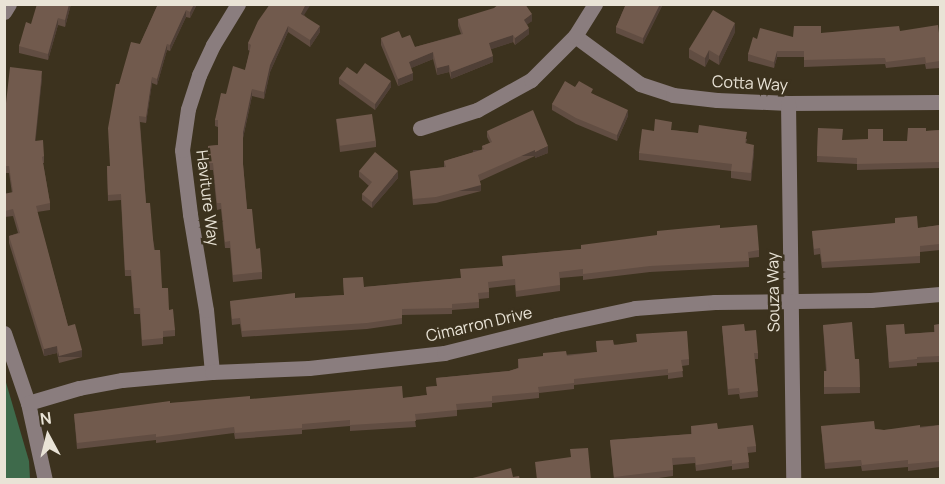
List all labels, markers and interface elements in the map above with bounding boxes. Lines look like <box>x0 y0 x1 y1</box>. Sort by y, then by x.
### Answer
street label: Cotta Way <box>712 71 788 95</box>
street label: Haviture Way <box>193 149 223 247</box>
street label: Souza Way <box>763 252 783 332</box>
street label: Cimarron Drive <box>424 302 534 346</box>
north arrow <box>18 406 78 466</box>
text: N <box>39 407 53 430</box>

